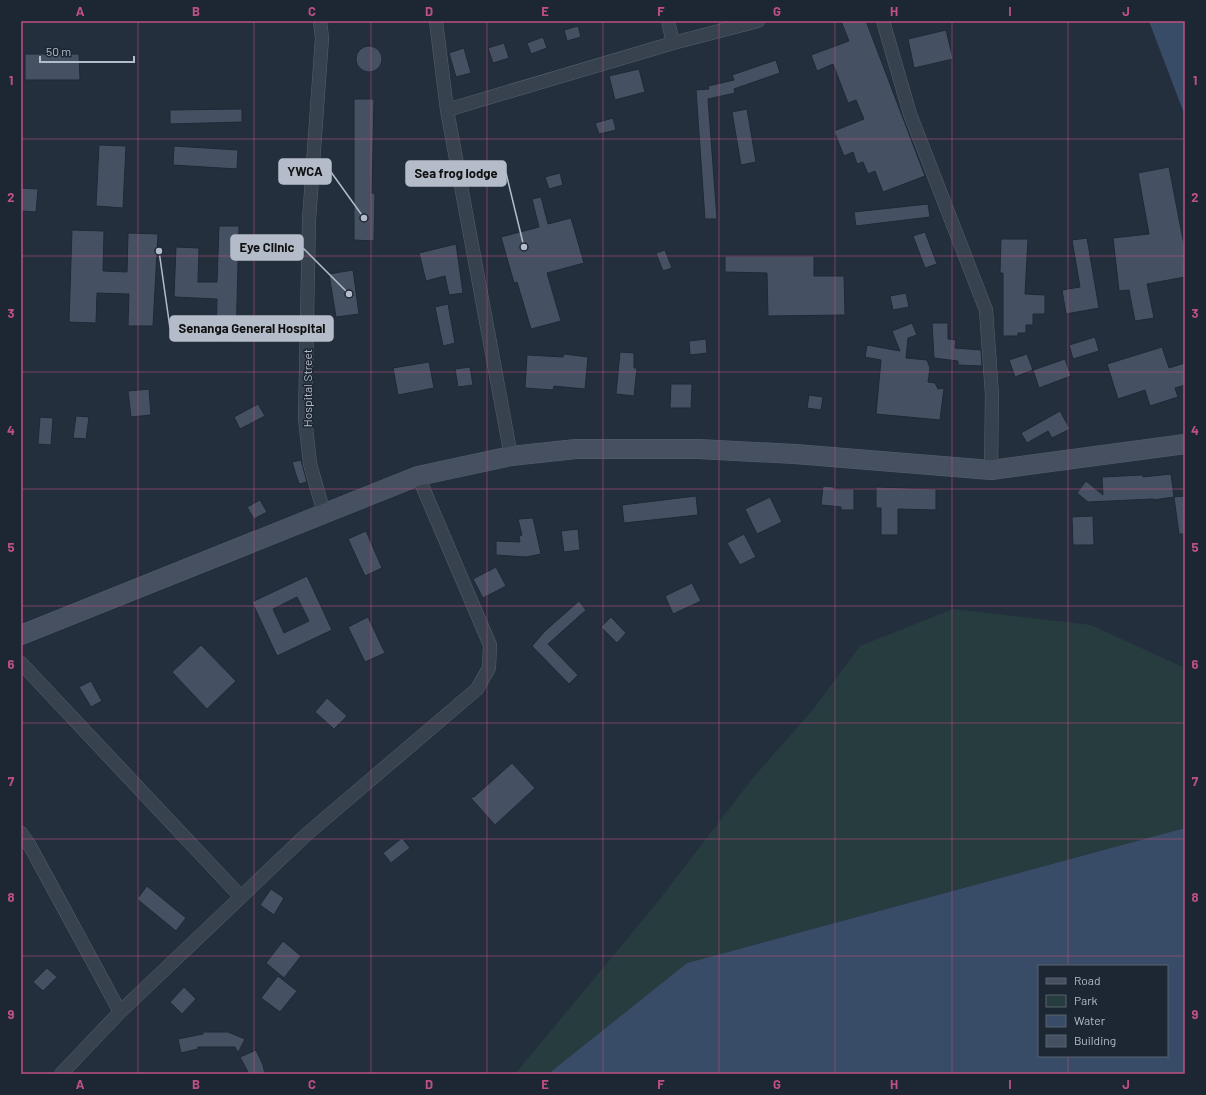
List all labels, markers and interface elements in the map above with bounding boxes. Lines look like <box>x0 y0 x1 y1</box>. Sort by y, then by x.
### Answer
text: A <box>76 3 85 19</box>
text: B <box>192 3 200 19</box>
text: C <box>308 3 316 19</box>
text: D <box>425 3 433 19</box>
text: E <box>541 3 549 19</box>
text: F <box>657 3 665 19</box>
text: G <box>773 3 781 19</box>
text: H <box>890 3 898 19</box>
text: I <box>1008 3 1012 19</box>
text: J <box>1122 3 1130 19</box>
scale bar <box>40 38 134 64</box>
text: 50 m <box>46 44 71 58</box>
text: 1 <box>9 72 13 88</box>
text: 1 <box>1193 72 1197 88</box>
callout: YWCA <box>279 159 331 184</box>
callout: Sea frog lodge <box>406 161 506 186</box>
text: YWCA <box>287 163 323 179</box>
text: Sea frog lodge <box>414 165 498 181</box>
text: 2 <box>7 189 15 205</box>
text: 2 <box>1191 189 1199 205</box>
callout: Eye Clinic <box>231 235 303 260</box>
text: Eye Clinic <box>239 239 295 255</box>
text: 3 <box>7 305 15 321</box>
text: 3 <box>1191 305 1199 321</box>
callout: Senanga General Hospital <box>170 316 333 341</box>
text: Senanga General Hospital <box>179 320 325 336</box>
street label: Hospital Street <box>300 349 314 427</box>
text: 4 <box>7 422 15 438</box>
text: 4 <box>1191 422 1199 438</box>
text: 5 <box>7 539 15 555</box>
text: 5 <box>1191 539 1199 555</box>
text: 6 <box>8 656 15 672</box>
text: 6 <box>1192 656 1199 672</box>
text: 7 <box>8 773 15 789</box>
text: 7 <box>1192 773 1199 789</box>
text: 8 <box>7 889 15 905</box>
text: 8 <box>1191 889 1199 905</box>
legend <box>1038 965 1168 1057</box>
text: Road <box>1074 973 1101 987</box>
text: Park <box>1074 993 1098 1007</box>
text: 9 <box>8 1006 15 1022</box>
text: 9 <box>1192 1006 1199 1022</box>
text: Water <box>1074 1013 1106 1027</box>
text: Building <box>1074 1033 1116 1047</box>
text: A <box>76 1076 85 1092</box>
text: B <box>192 1076 200 1092</box>
text: C <box>308 1076 316 1092</box>
text: D <box>425 1076 433 1092</box>
text: E <box>541 1076 549 1092</box>
text: F <box>657 1076 665 1092</box>
text: G <box>773 1076 781 1092</box>
text: H <box>890 1076 898 1092</box>
text: I <box>1008 1076 1012 1092</box>
text: J <box>1122 1076 1130 1092</box>

